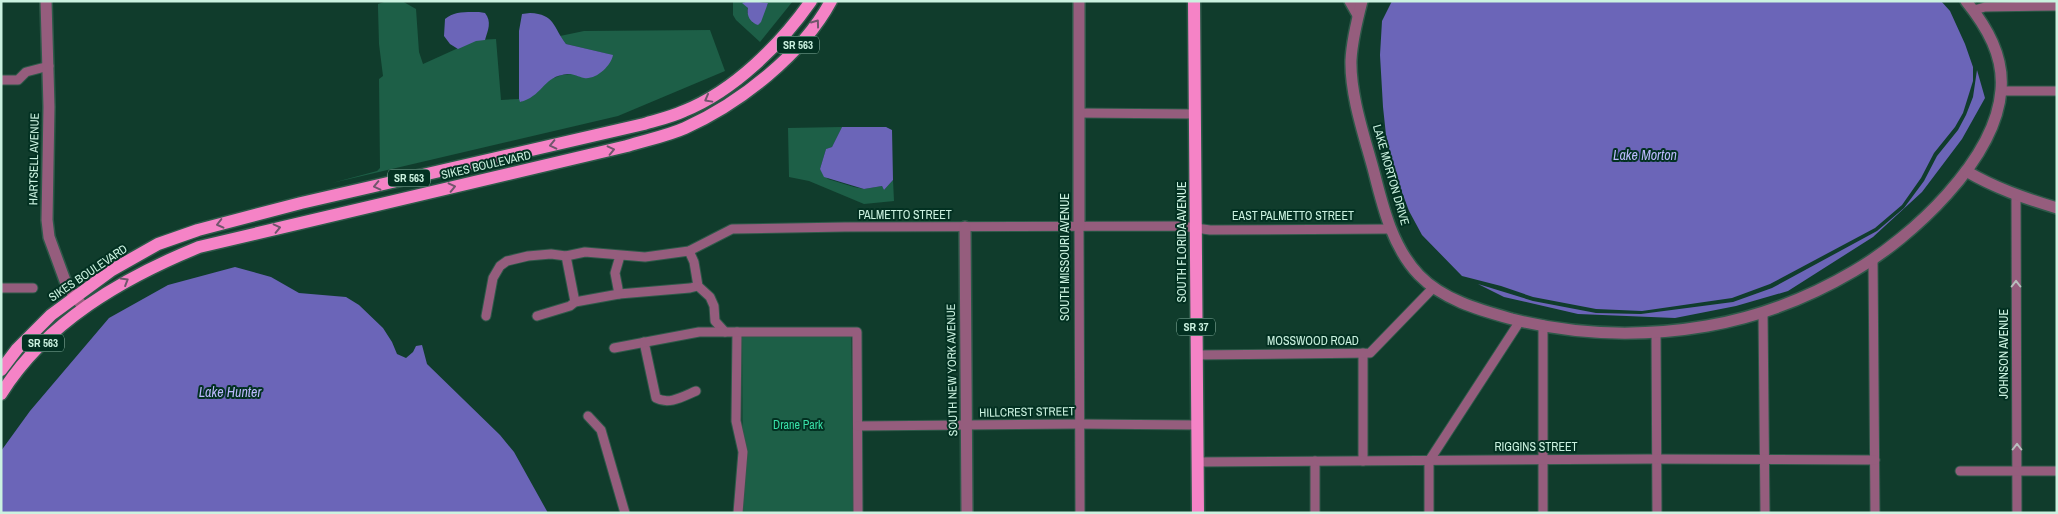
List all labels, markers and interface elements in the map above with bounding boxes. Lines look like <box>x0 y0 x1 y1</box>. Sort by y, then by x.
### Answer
one-way arrow <box>810 19 819 29</box>
road number: SR 563 <box>777 36 819 54</box>
one-way arrow <box>704 92 713 102</box>
street label: HARTSELL AVENUE <box>25 113 43 205</box>
street label: LAKE MORTON DRIVE <box>1369 123 1413 227</box>
one-way arrow <box>548 139 557 150</box>
one-way arrow <box>606 145 615 156</box>
water label: Lake Morton <box>1613 146 1677 164</box>
street label: SIKES BOULEVARD <box>440 147 532 183</box>
road number: SR 563 <box>388 170 430 187</box>
one-way arrow <box>373 180 382 191</box>
street label: SOUTH FLORIDA AVENUE <box>1174 181 1190 303</box>
one-way arrow <box>448 182 457 193</box>
street label: SOUTH MISSOURI AVENUE <box>1057 193 1073 321</box>
street label: PALMETTO STREET <box>858 207 952 223</box>
street label: EAST PALMETTO STREET <box>1232 208 1354 224</box>
one-way arrow <box>215 218 224 229</box>
one-way arrow <box>273 223 282 234</box>
street label: SIKES BOULEVARD <box>46 241 130 305</box>
one-way arrow <box>119 278 128 288</box>
one-way arrow <box>2011 280 2021 288</box>
street label: SOUTH NEW YORK AVENUE <box>943 304 961 436</box>
street label: JOHNSON AVENUE <box>1996 309 2012 399</box>
road number: SR 37 <box>1177 318 1215 336</box>
street label: MOSSWOOD ROAD <box>1267 333 1359 349</box>
road number: SR 563 <box>22 334 64 352</box>
water label: Lake Hunter <box>199 383 262 401</box>
street label: HILLCREST STREET <box>979 403 1075 421</box>
park label: Drane Park <box>773 417 823 433</box>
street label: RIGGINS STREET <box>1494 439 1578 455</box>
one-way arrow <box>2012 442 2022 450</box>

